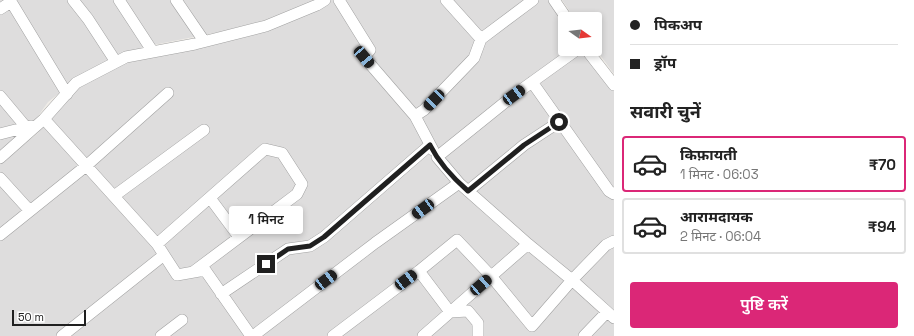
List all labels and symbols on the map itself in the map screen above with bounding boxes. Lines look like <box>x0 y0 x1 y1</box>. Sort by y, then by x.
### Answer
north arrow <box>558 12 602 56</box>
car <box>352 44 376 70</box>
car <box>501 83 527 107</box>
car <box>421 87 447 113</box>
route start <box>550 113 568 131</box>
car <box>410 197 436 221</box>
callout: 1 मिनट <box>229 206 303 234</box>
route end <box>257 255 275 273</box>
car <box>313 268 339 292</box>
car <box>393 268 419 292</box>
car <box>468 273 494 297</box>
scale bar <box>12 308 86 327</box>

